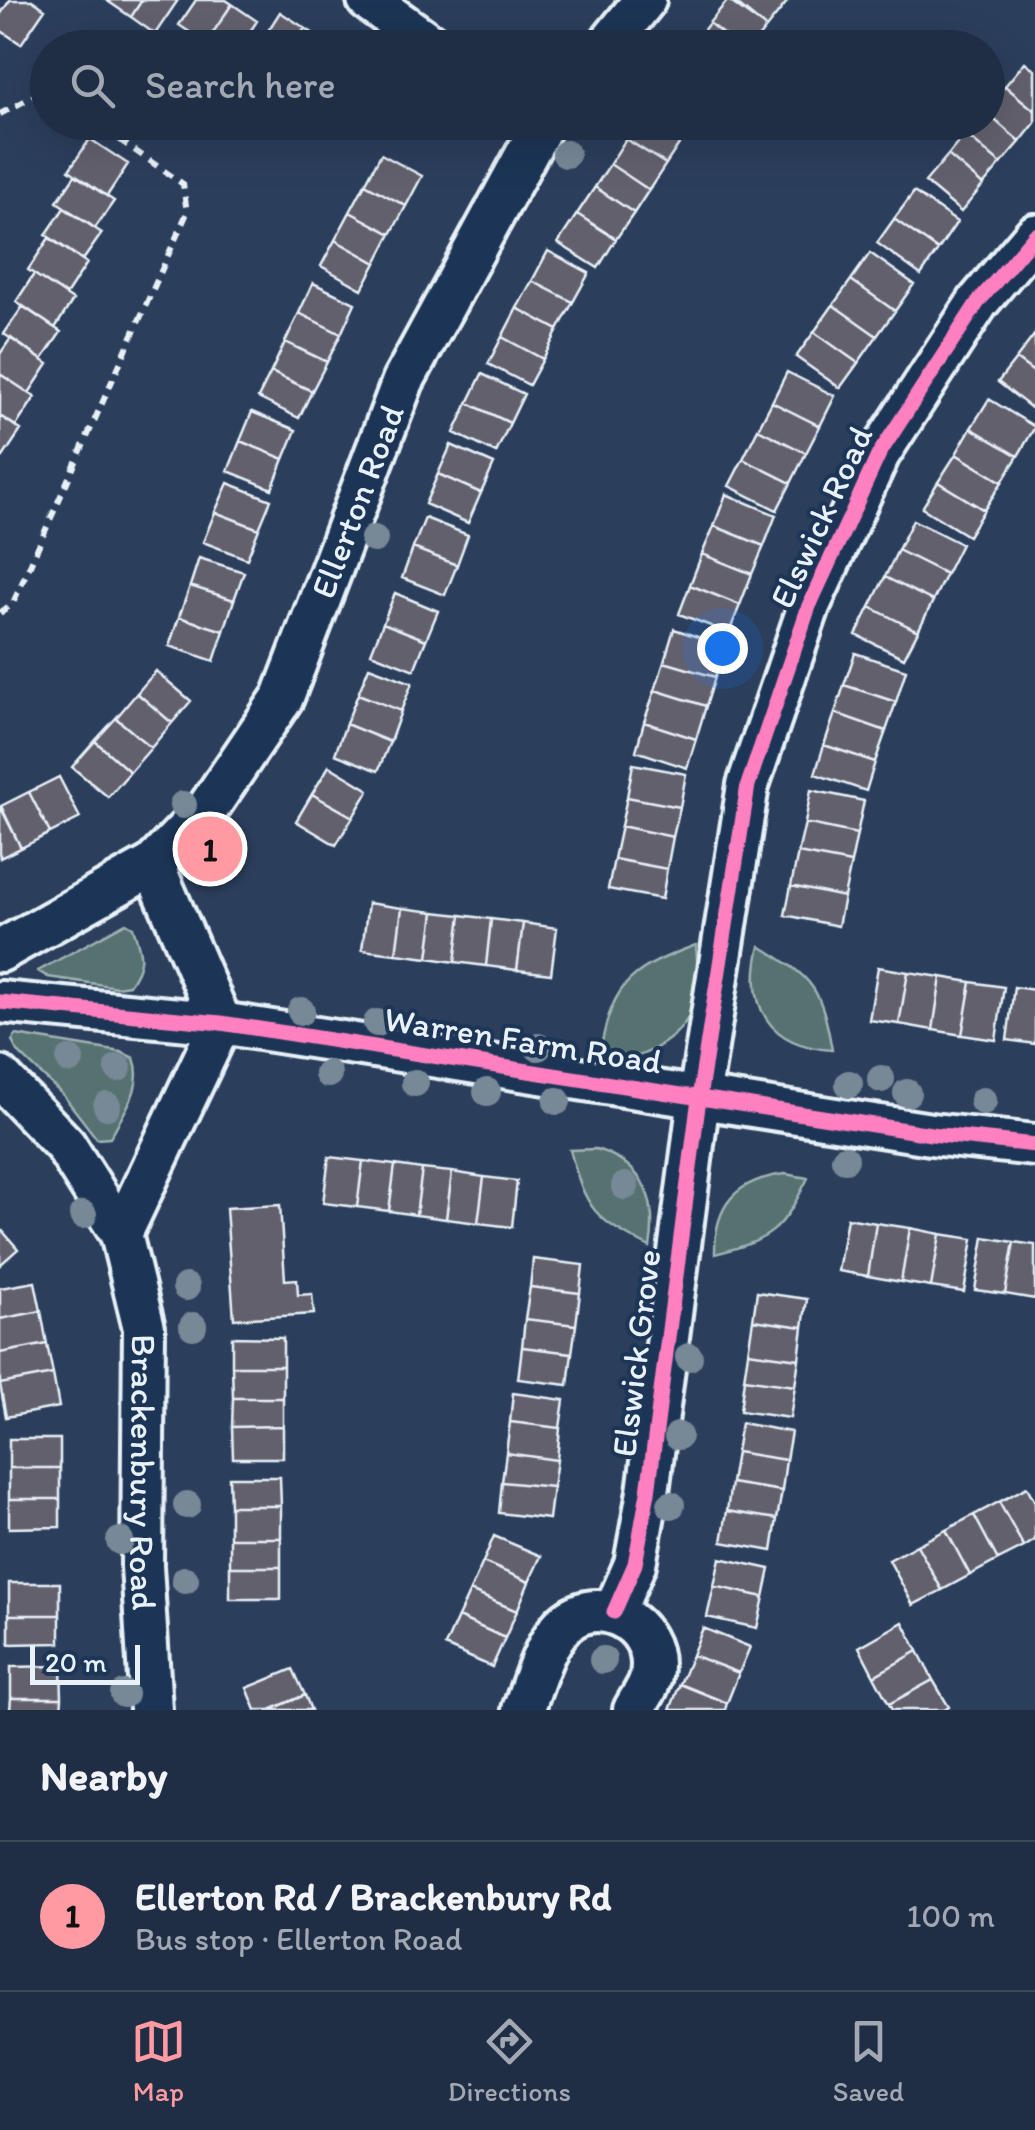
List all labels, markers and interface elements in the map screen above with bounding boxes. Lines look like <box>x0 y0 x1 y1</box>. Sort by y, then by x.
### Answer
search box <box>30 30 1005 140</box>
icon: search <box>65 58 120 113</box>
text: Search here <box>145 62 336 108</box>
street label: Ellerton Road <box>302 399 413 604</box>
street label: Elswick Road <box>761 419 881 615</box>
your location <box>697 623 748 674</box>
pin: 1 <box>178 812 242 886</box>
street label: Warren Farm Road <box>381 997 665 1083</box>
street label: Elswick Grove <box>602 1247 670 1459</box>
street label: Brackenbury Road <box>121 1334 166 1611</box>
scale bar <box>30 1640 140 1684</box>
text: 20 m <box>45 1645 107 1679</box>
text: Nearby <box>40 1750 167 1801</box>
text: Ellerton Rd / Brackenbury Rd <box>135 1874 611 1920</box>
text: 1 <box>65 1897 80 1935</box>
text: 100 m <box>907 1897 995 1935</box>
text: Bus stop · Ellerton Road <box>135 1920 462 1958</box>
tab: Map <box>131 2014 186 2108</box>
tab: Directions <box>448 2014 571 2108</box>
tab: Saved <box>833 2014 904 2108</box>

